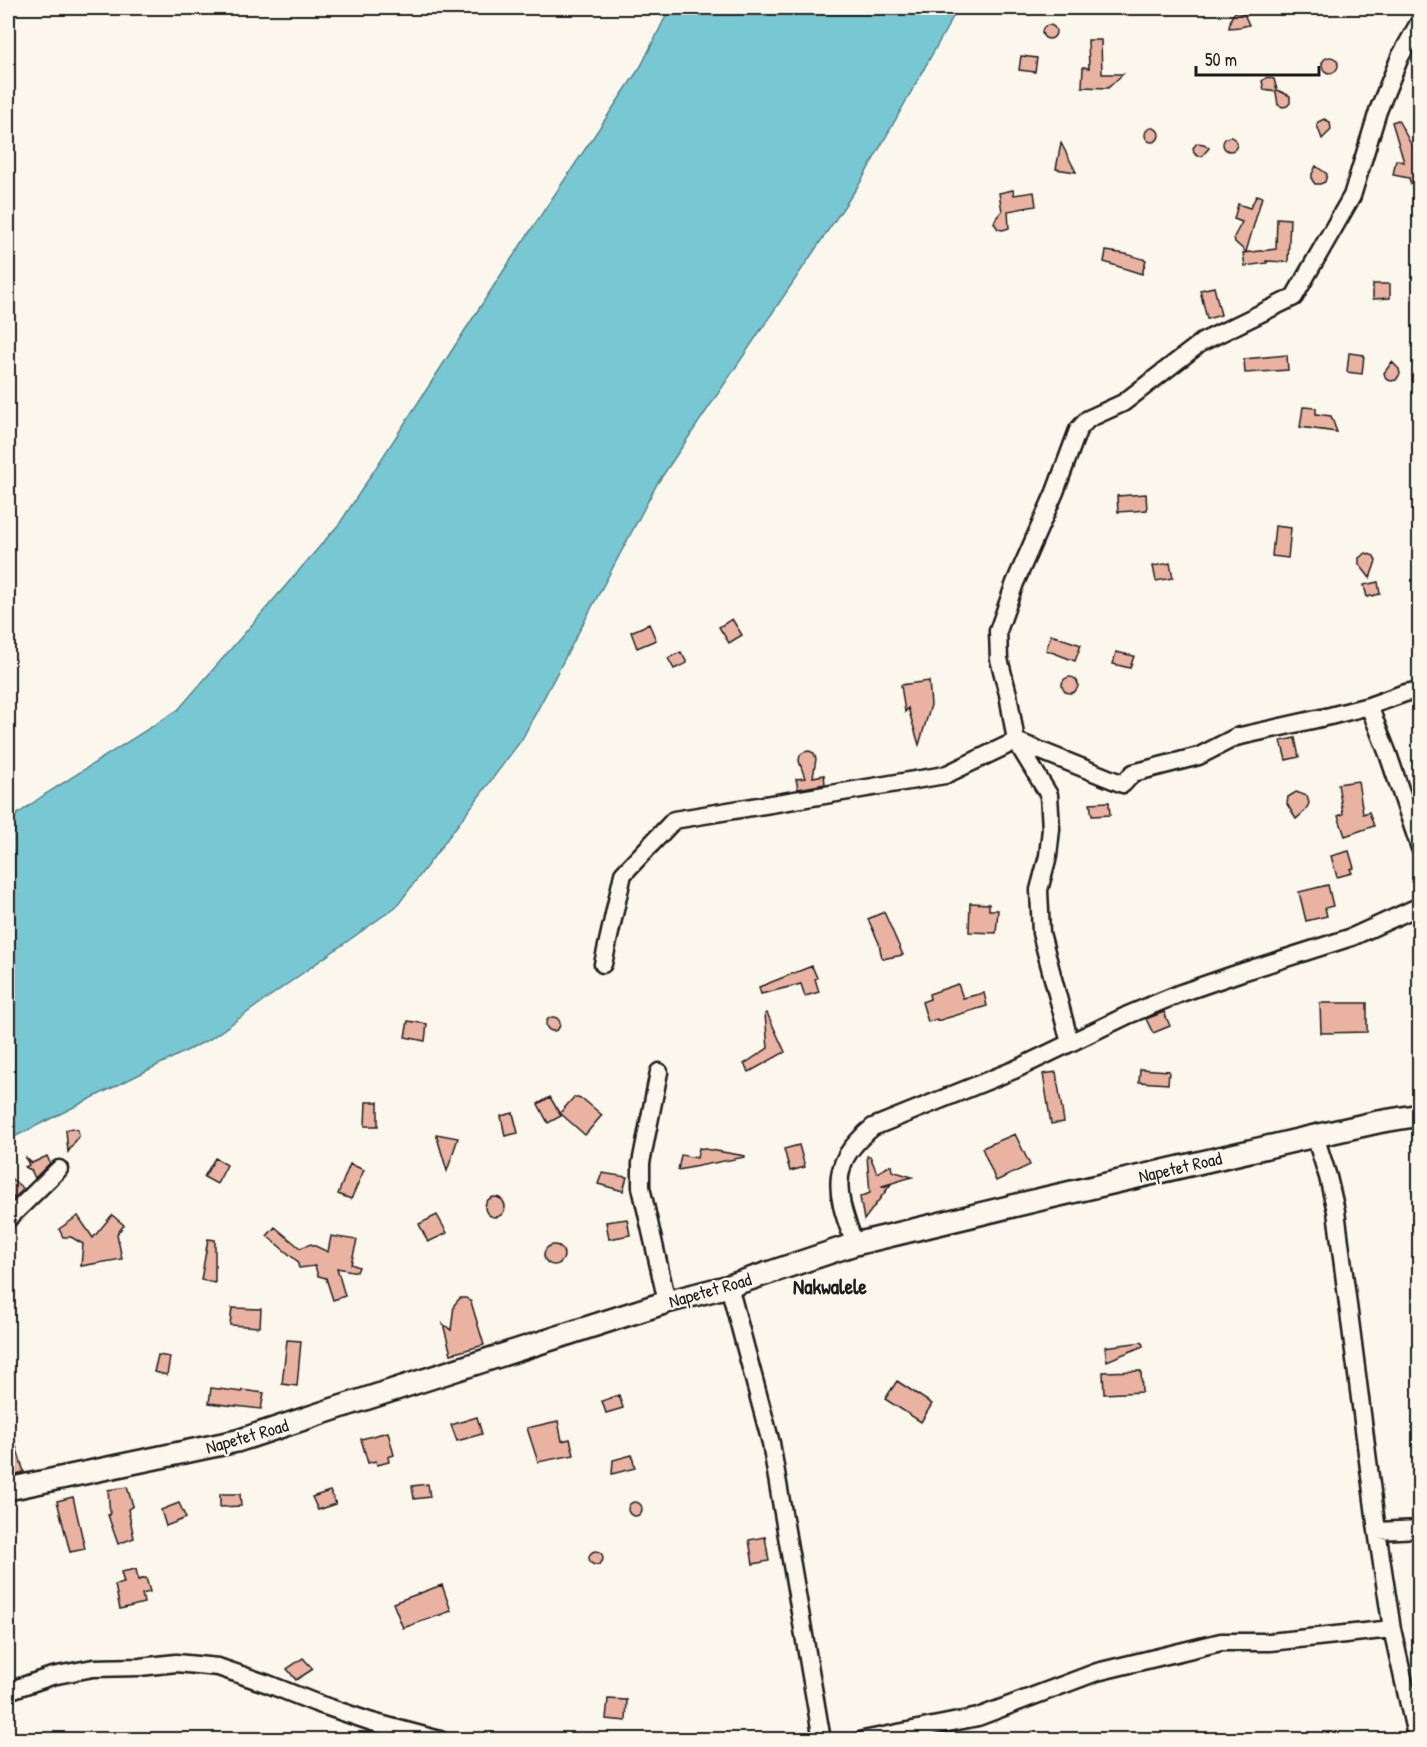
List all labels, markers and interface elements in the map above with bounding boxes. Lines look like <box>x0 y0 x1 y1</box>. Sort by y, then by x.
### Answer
scale bar <box>1196 39 1319 77</box>
text: 50 m <box>1205 47 1237 72</box>
street label: Napetet Road <box>1136 1145 1224 1189</box>
street label: Napetet Road <box>666 1266 754 1314</box>
district label: Nakwalele <box>793 1272 868 1301</box>
street label: Napetet Road <box>203 1412 291 1460</box>

